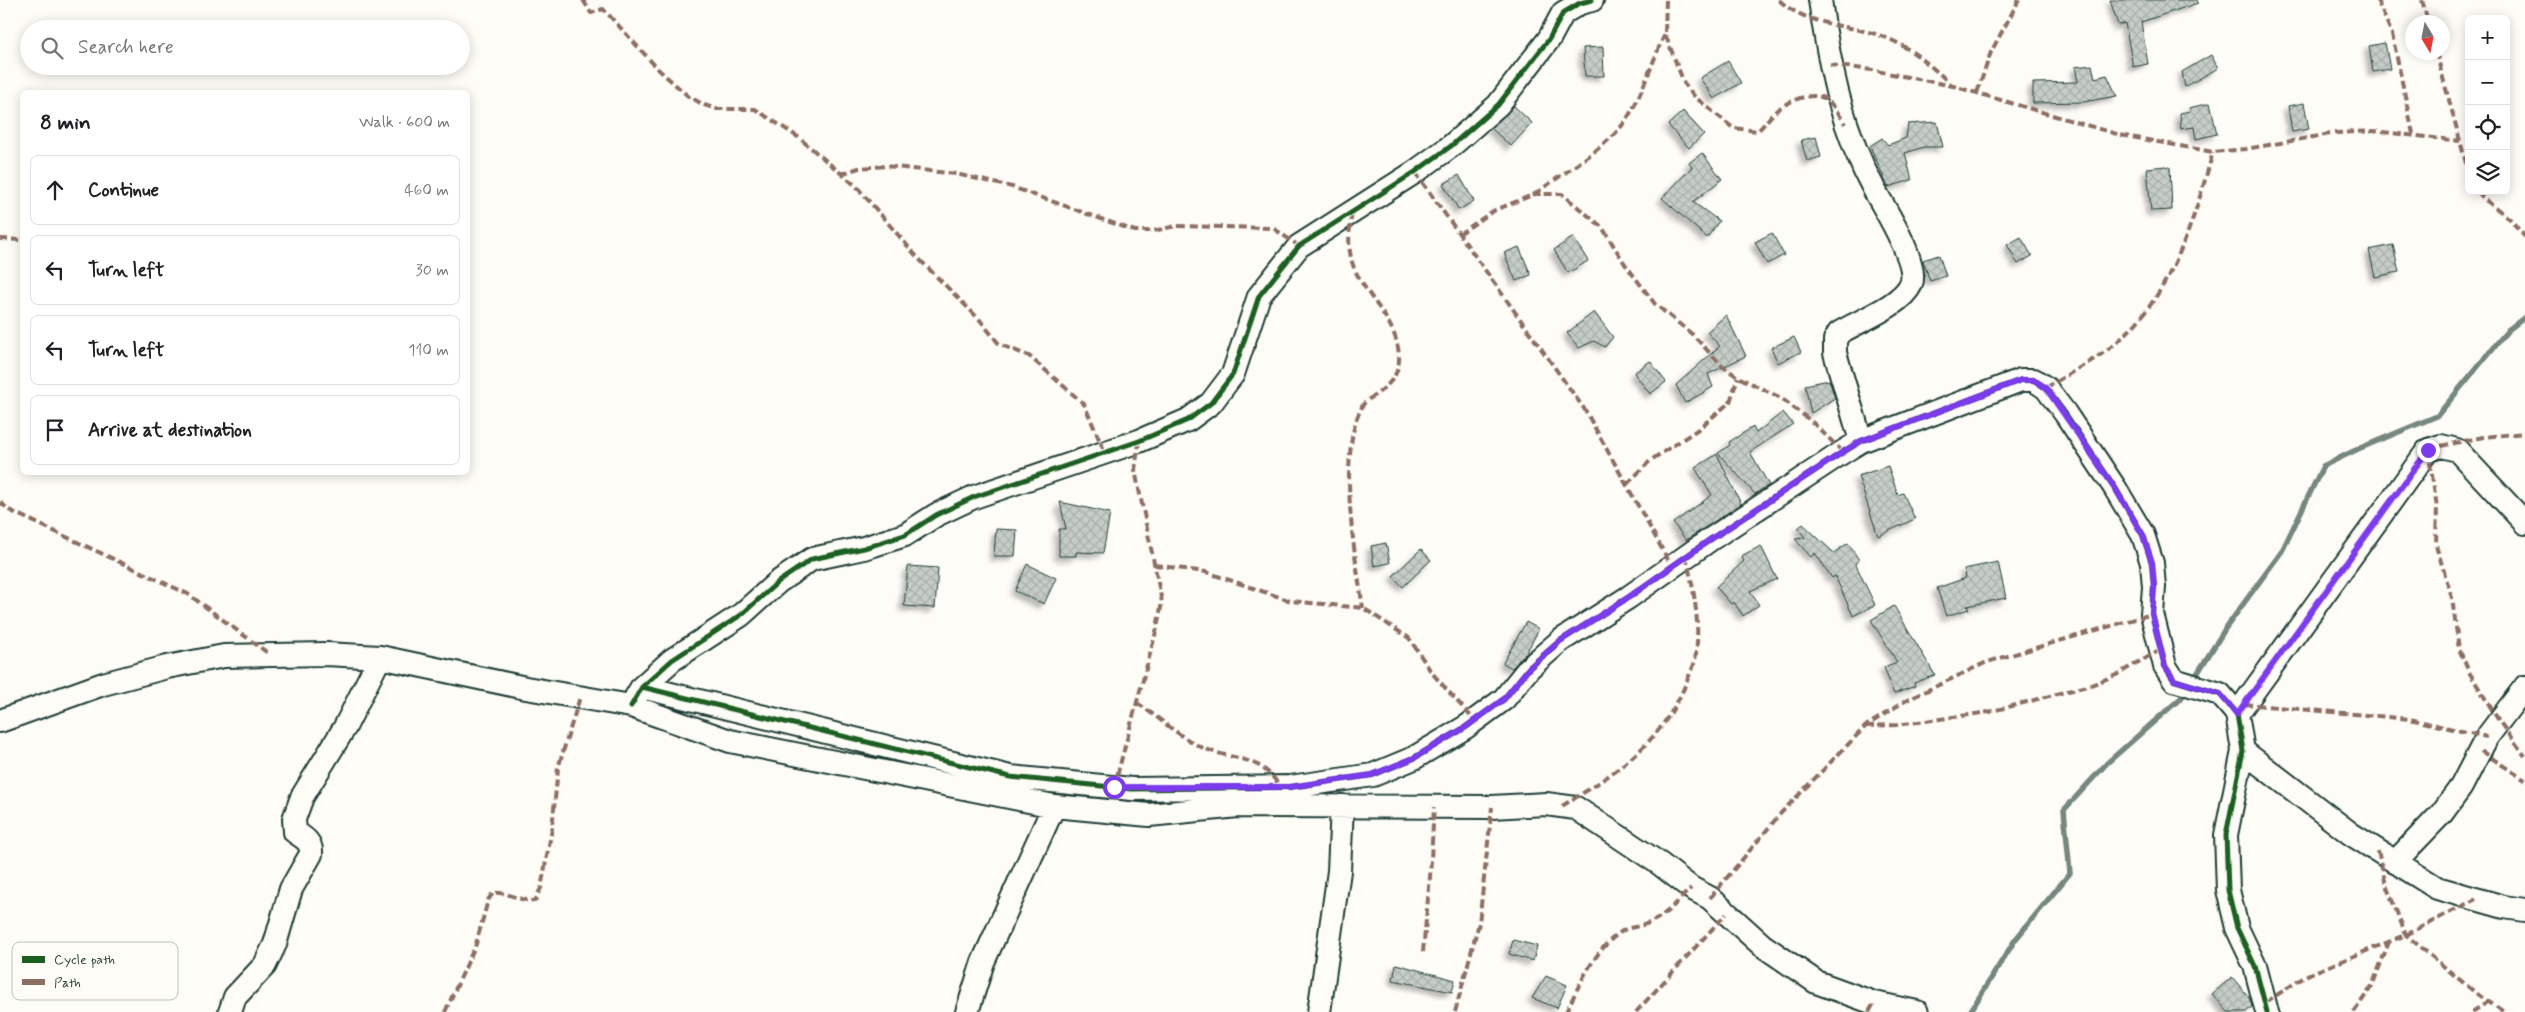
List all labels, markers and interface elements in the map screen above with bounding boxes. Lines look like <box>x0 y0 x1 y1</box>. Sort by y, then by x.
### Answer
north arrow <box>2405 15 2450 60</box>
map controls <box>2465 15 2510 195</box>
button: + <box>2465 15 2510 60</box>
search box <box>20 20 470 75</box>
icon: search <box>38 34 66 62</box>
text: Search here <box>78 35 174 60</box>
button: − <box>2465 60 2510 105</box>
button: locate <box>2465 105 2510 150</box>
text: 8 min <box>40 109 91 137</box>
text: Walk · 600 m <box>359 112 450 133</box>
button: layers <box>2465 150 2510 195</box>
icon: ahead <box>41 176 69 204</box>
text: Continue <box>88 178 159 203</box>
text: 460 m <box>404 180 449 201</box>
icon: left <box>41 256 69 284</box>
text: Turn left <box>88 258 164 283</box>
text: 30 m <box>416 260 449 281</box>
icon: left <box>41 336 69 364</box>
text: Turn left <box>88 338 164 363</box>
text: 110 m <box>408 340 449 361</box>
icon: arrive <box>41 416 69 444</box>
text: Arrive at destination <box>88 418 252 443</box>
route end <box>2417 439 2440 462</box>
route start <box>1103 776 1126 799</box>
legend <box>12 942 178 1000</box>
text: Cycle path <box>54 951 115 969</box>
text: Path <box>54 974 81 992</box>

